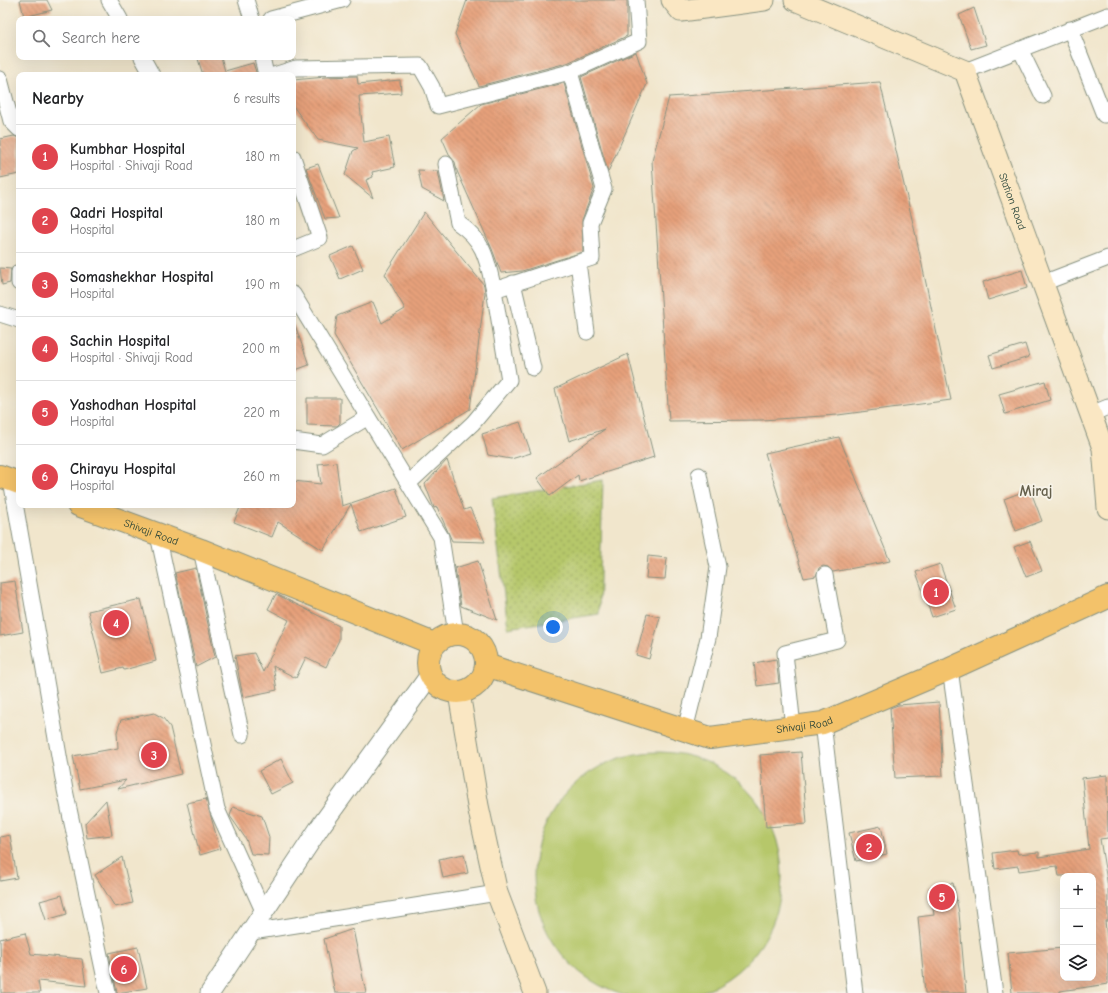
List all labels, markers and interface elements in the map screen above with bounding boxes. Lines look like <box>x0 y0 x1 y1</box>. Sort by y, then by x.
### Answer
search box <box>16 16 296 60</box>
icon: search <box>30 27 52 49</box>
text: Search here <box>62 29 140 47</box>
text: Nearby <box>32 89 83 108</box>
text: 6 results <box>233 91 280 106</box>
text: Kumbhar Hospital <box>70 140 185 158</box>
text: 1 <box>42 149 48 164</box>
text: 180 m <box>245 149 280 164</box>
text: Hospital · Shivaji Road <box>70 158 193 173</box>
street label: Station Road <box>996 171 1029 232</box>
text: Qadri Hospital <box>70 204 163 222</box>
text: 2 <box>42 213 48 228</box>
text: 180 m <box>245 213 280 228</box>
text: Hospital <box>70 222 114 237</box>
text: Somashekhar Hospital <box>70 268 213 286</box>
text: 3 <box>42 277 48 292</box>
text: 190 m <box>245 277 280 292</box>
text: Hospital <box>70 286 114 301</box>
text: Sachin Hospital <box>70 332 170 350</box>
text: 4 <box>42 341 48 356</box>
text: 200 m <box>242 341 280 356</box>
text: Hospital · Shivaji Road <box>70 350 193 365</box>
text: Yashodhan Hospital <box>70 396 196 414</box>
text: 5 <box>42 405 48 420</box>
text: 220 m <box>243 405 280 420</box>
text: Hospital <box>70 414 114 429</box>
text: Chirayu Hospital <box>70 460 176 478</box>
text: 6 <box>42 469 48 484</box>
text: 260 m <box>243 469 280 484</box>
text: Hospital <box>70 478 114 493</box>
district label: Miraj <box>1020 482 1052 500</box>
street label: Shivaji Road <box>122 516 180 548</box>
pin: 1 <box>923 577 949 607</box>
pin: 4 <box>103 608 129 638</box>
your location <box>543 617 563 637</box>
street label: Shivaji Road <box>775 713 835 736</box>
pin: 3 <box>141 740 167 770</box>
pin: 2 <box>856 832 882 862</box>
map controls <box>1060 873 1096 981</box>
button: + <box>1060 873 1096 909</box>
pin: 5 <box>929 882 955 912</box>
button: − <box>1060 909 1096 945</box>
button: layers <box>1060 945 1096 981</box>
pin: 6 <box>111 954 137 984</box>

